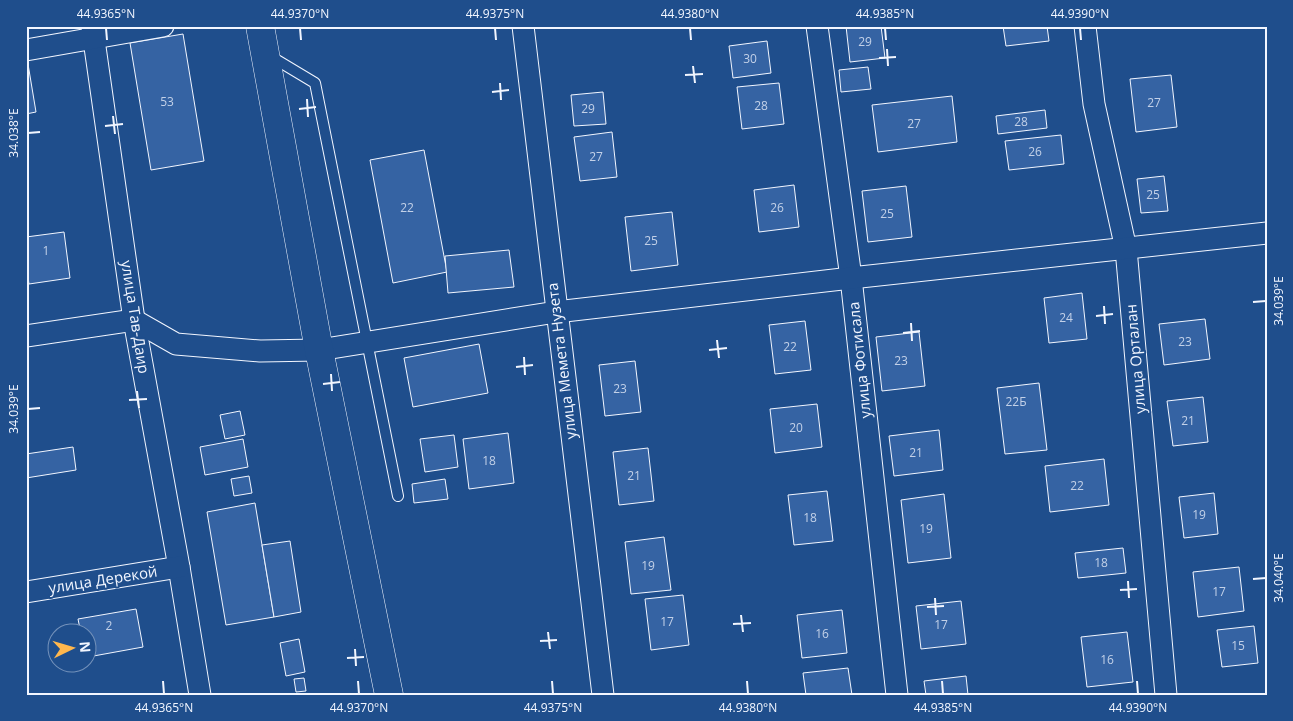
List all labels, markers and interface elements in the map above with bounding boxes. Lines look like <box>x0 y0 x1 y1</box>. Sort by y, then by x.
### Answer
text: 44.9365°N <box>77 5 135 22</box>
text: 44.9370°N <box>271 5 329 22</box>
text: 44.9375°N <box>466 5 524 22</box>
text: 44.9380°N <box>661 5 719 22</box>
text: 44.9385°N <box>856 5 914 22</box>
text: 44.9390°N <box>1051 5 1109 22</box>
house number: 29 <box>858 33 872 50</box>
house number: 30 <box>743 50 757 67</box>
house number: 53 <box>160 93 174 110</box>
house number: 27 <box>1147 94 1161 111</box>
house number: 28 <box>754 97 768 114</box>
house number: 29 <box>581 100 595 117</box>
text: 34.038°E <box>5 108 22 158</box>
house number: 28 <box>1014 113 1028 130</box>
house number: 27 <box>907 115 921 132</box>
house number: 26 <box>1028 143 1042 160</box>
house number: 27 <box>589 148 603 165</box>
house number: 25 <box>1146 186 1160 203</box>
house number: 22 <box>400 199 414 216</box>
house number: 26 <box>770 199 784 216</box>
house number: 25 <box>880 205 894 222</box>
house number: 25 <box>644 232 658 249</box>
house number: 1 <box>43 242 49 259</box>
street label: улица Тав-Даир <box>117 259 155 375</box>
text: 34.039°E <box>1270 276 1287 326</box>
street label: улица Мемета Нузета <box>541 282 581 441</box>
street label: улица Фотисала <box>843 301 875 419</box>
street label: улица Орталан <box>1120 303 1150 415</box>
house number: 24 <box>1059 309 1073 326</box>
house number: 23 <box>1178 333 1192 350</box>
house number: 22 <box>783 338 797 355</box>
house number: 23 <box>894 352 908 369</box>
house number: 23 <box>613 380 627 397</box>
text: 34.039°E <box>5 384 22 434</box>
house number: 22Б <box>1005 393 1027 410</box>
house number: 21 <box>1181 412 1195 429</box>
house number: 20 <box>789 419 803 436</box>
house number: 21 <box>909 444 923 461</box>
house number: 18 <box>482 452 496 469</box>
house number: 21 <box>627 467 641 484</box>
house number: 22 <box>1070 477 1084 494</box>
house number: 19 <box>1192 506 1206 523</box>
house number: 18 <box>803 509 817 526</box>
house number: 19 <box>919 520 933 537</box>
text: 34.040°E <box>1270 553 1287 603</box>
house number: 18 <box>1094 554 1108 571</box>
house number: 19 <box>641 557 655 574</box>
street label: улица Дерекой <box>47 561 159 597</box>
house number: 17 <box>1212 583 1226 600</box>
house number: 17 <box>660 613 674 630</box>
house number: 17 <box>934 616 948 633</box>
house number: 2 <box>106 617 113 634</box>
north arrow <box>48 624 98 674</box>
house number: 16 <box>815 625 829 642</box>
house number: 15 <box>1231 637 1245 654</box>
text: N <box>75 640 95 653</box>
house number: 16 <box>1100 651 1114 668</box>
text: 44.9365°N <box>135 699 193 716</box>
text: 44.9370°N <box>330 699 388 716</box>
text: 44.9375°N <box>524 699 582 716</box>
text: 44.9380°N <box>719 699 777 716</box>
text: 44.9385°N <box>914 699 972 716</box>
text: 44.9390°N <box>1109 699 1167 716</box>

